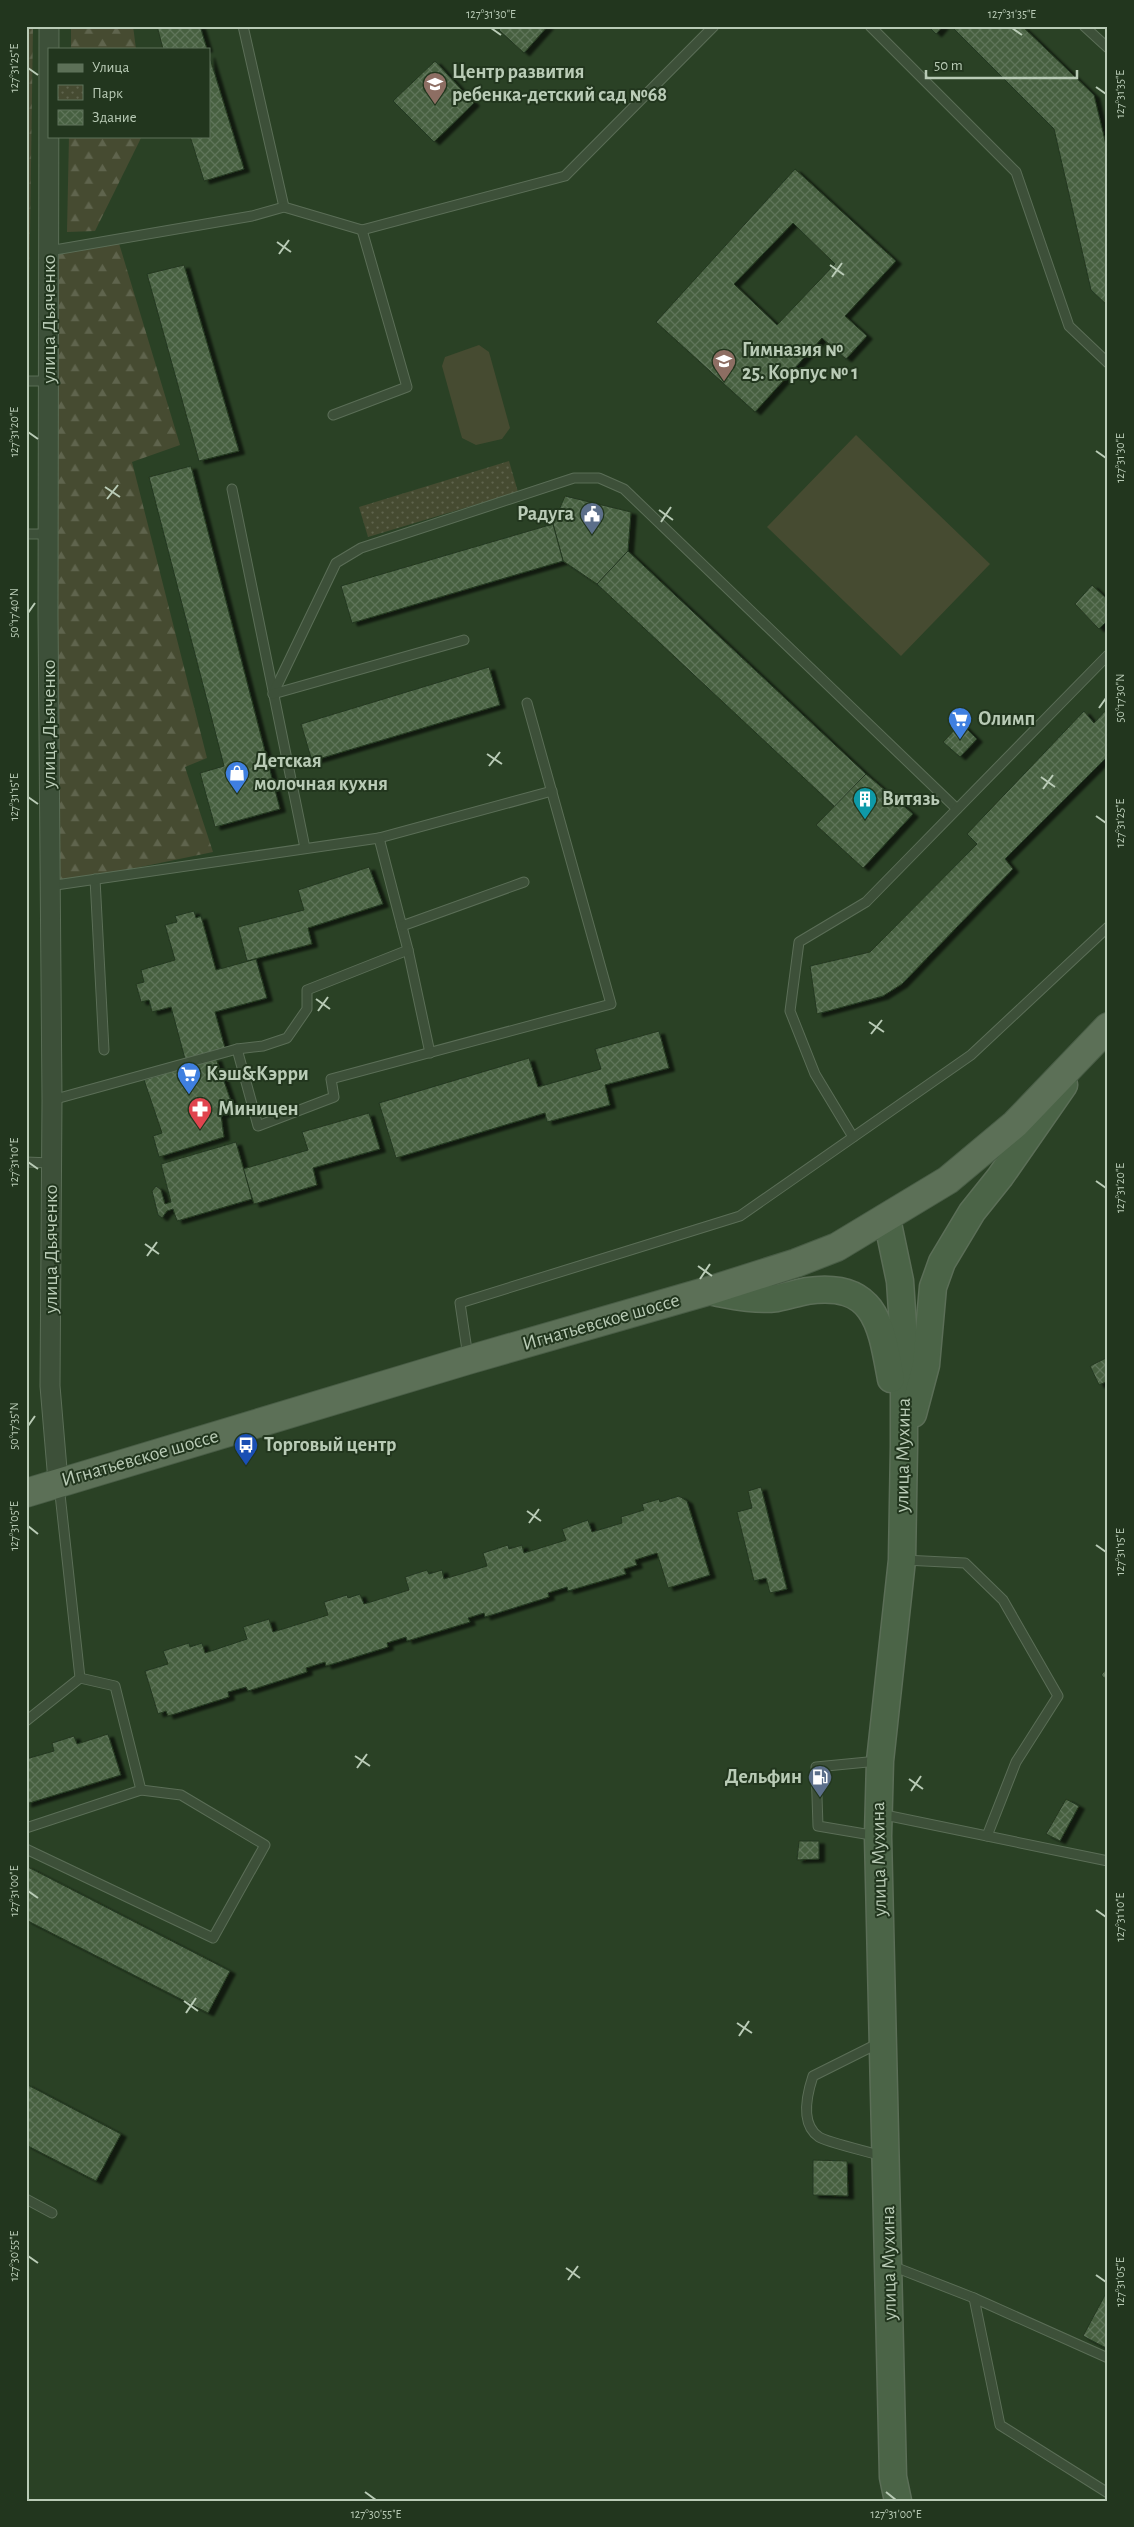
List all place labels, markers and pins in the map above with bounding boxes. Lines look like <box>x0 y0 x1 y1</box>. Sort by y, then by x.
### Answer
place label: Центр развития ребенка-детский сад №68 <box>452 62 667 105</box>
school or university icon: Центр развития ребенка-детский сад №68 <box>422 71 448 105</box>
place label: Гимназия № 25. Корпус № 1 <box>742 340 859 383</box>
school or university icon: Гимназия № 25. Корпус № 1 <box>711 348 737 382</box>
public building icon: Радуга <box>579 501 605 535</box>
place label: Радуга <box>517 504 575 524</box>
supermarket icon: Олимп <box>947 706 973 740</box>
place label: Олимп <box>978 709 1035 729</box>
place label: Детская молочная кухня <box>254 751 388 794</box>
shop icon: Детская молочная кухня <box>224 760 250 794</box>
building icon: Витязь <box>852 786 878 820</box>
place label: Витязь <box>882 789 940 809</box>
supermarket icon: Кэш&Кэрри <box>176 1061 202 1095</box>
place label: Кэш&Кэрри <box>206 1064 309 1084</box>
pharmacy icon: Миницен <box>187 1096 213 1130</box>
place label: Миницен <box>218 1099 299 1119</box>
bus stop icon: Торговый центр <box>233 1432 259 1466</box>
place label: Торговый центр <box>264 1435 396 1455</box>
fuel station icon: Дельфин <box>807 1764 833 1798</box>
place label: Дельфин <box>725 1767 802 1787</box>

